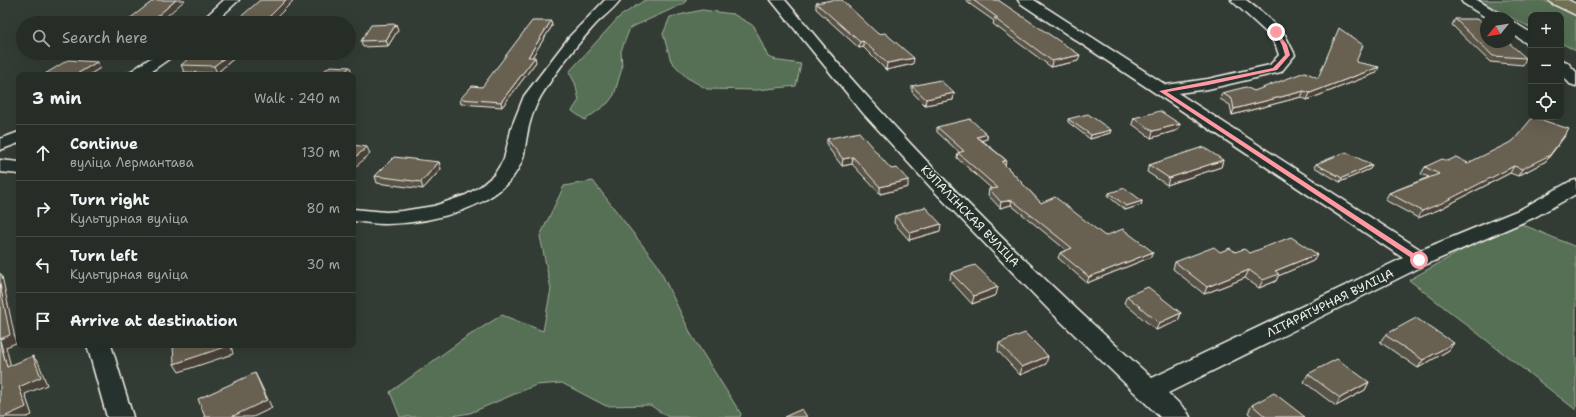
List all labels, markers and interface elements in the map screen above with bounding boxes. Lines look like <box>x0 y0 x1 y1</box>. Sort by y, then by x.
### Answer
north arrow <box>1480 12 1516 48</box>
map controls <box>1528 12 1564 120</box>
button: + <box>1528 12 1564 48</box>
search box <box>16 16 356 60</box>
route end <box>1267 23 1285 41</box>
icon: search <box>30 27 52 49</box>
text: Search here <box>62 28 148 48</box>
button: − <box>1528 48 1564 84</box>
button: locate <box>1528 84 1564 120</box>
text: 3 min <box>32 87 82 109</box>
text: Walk · 240 m <box>254 90 340 107</box>
text: Continue <box>70 134 138 154</box>
icon: ahead <box>32 142 54 164</box>
text: 130 m <box>302 144 340 161</box>
text: вуліца Лермантава <box>70 154 194 171</box>
street label: КУПАЛІНСКАЯ ВУЛІЦА <box>917 162 1023 270</box>
text: Turn right <box>70 190 150 210</box>
icon: right <box>32 198 54 220</box>
text: 80 m <box>306 200 340 217</box>
text: Культурная вуліца <box>70 210 188 227</box>
text: Turn left <box>70 246 138 266</box>
route start <box>1410 251 1428 269</box>
icon: left <box>32 254 54 276</box>
text: 30 m <box>306 256 340 273</box>
street label: ЛІТАРАТУРНАЯ ВУЛІЦА <box>1264 265 1396 341</box>
text: Культурная вуліца <box>70 266 188 283</box>
icon: arrive <box>32 310 54 332</box>
text: Arrive at destination <box>70 311 238 331</box>

